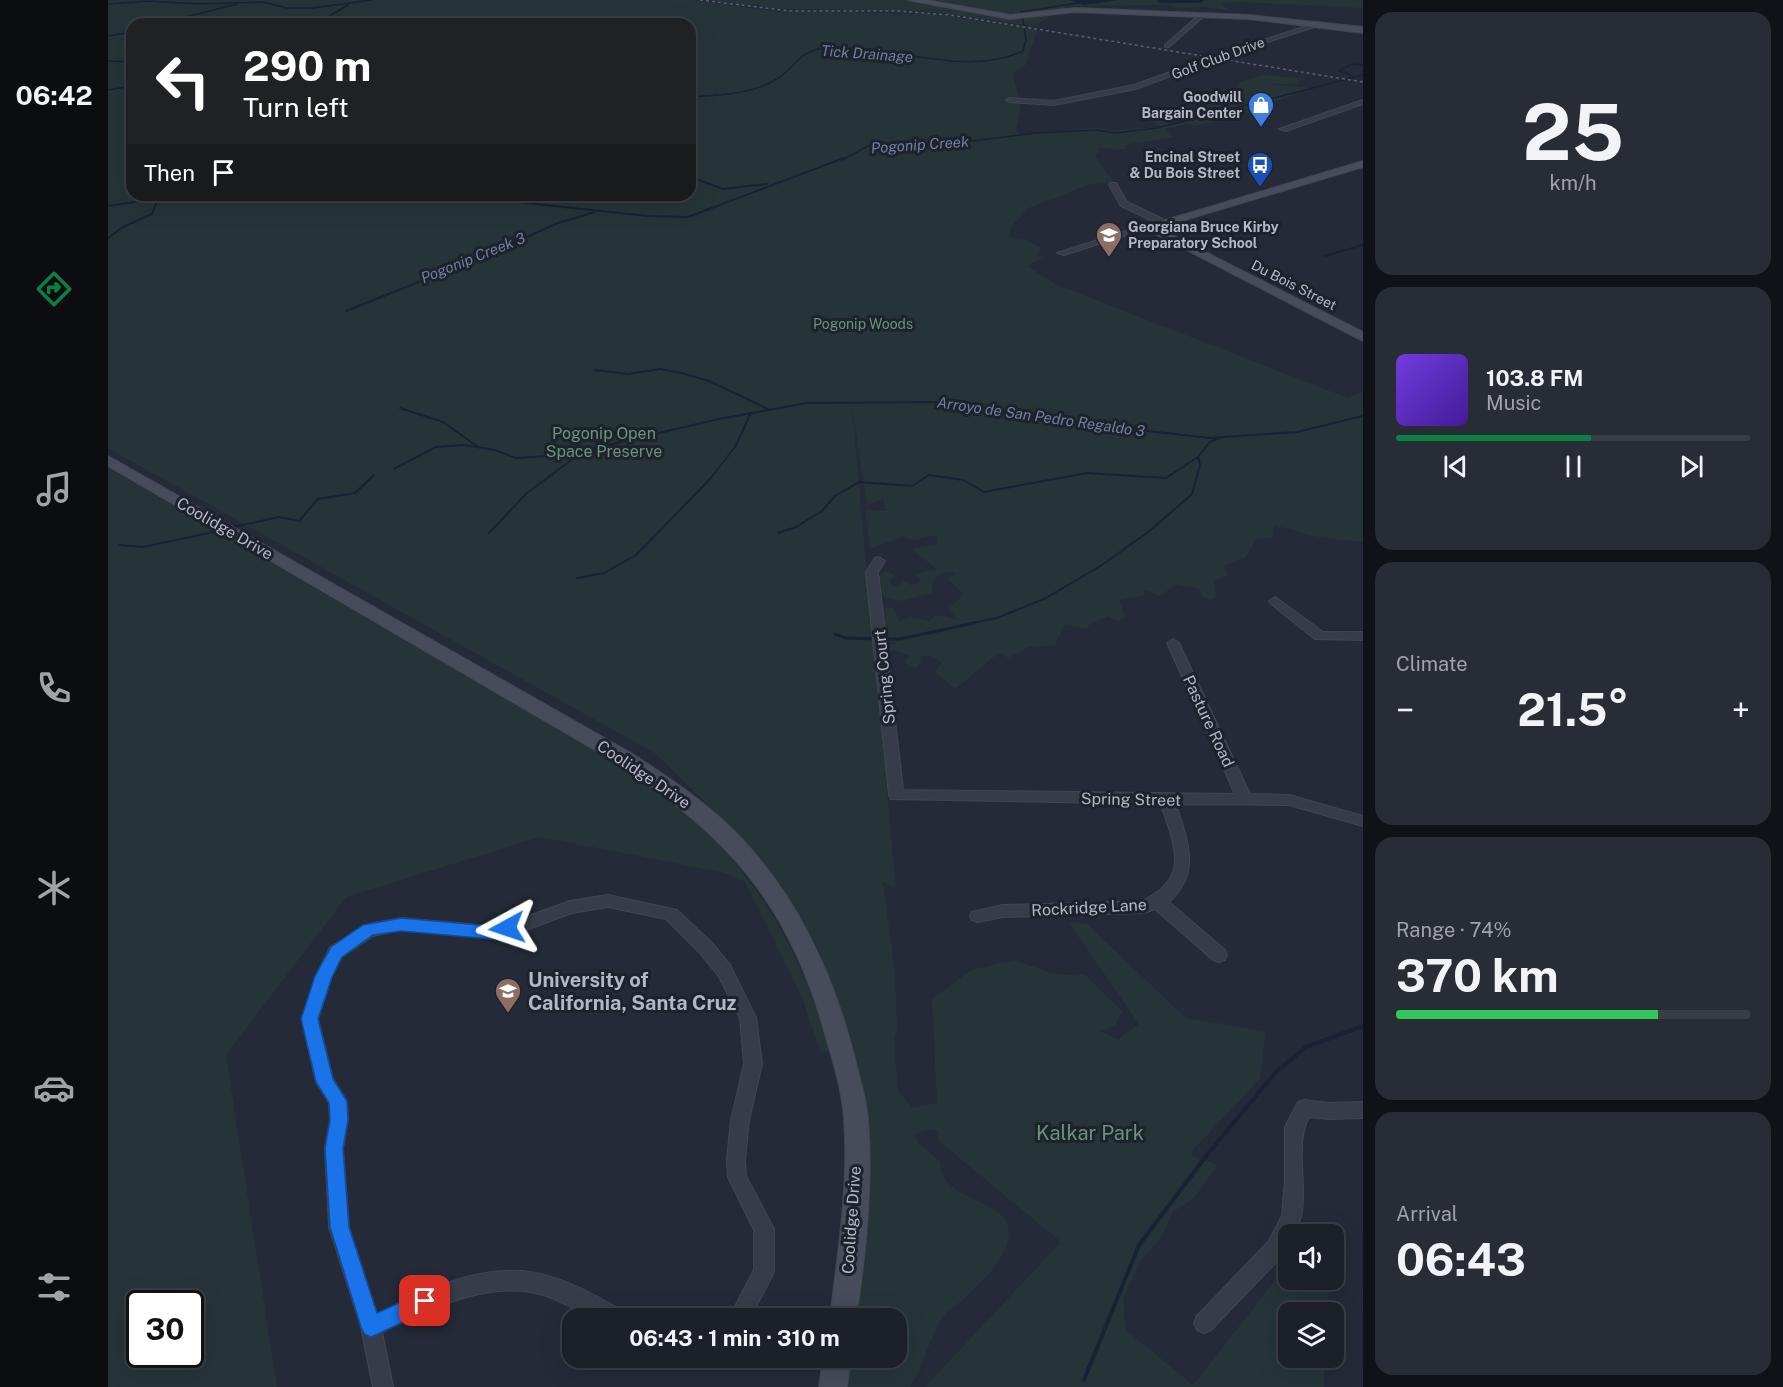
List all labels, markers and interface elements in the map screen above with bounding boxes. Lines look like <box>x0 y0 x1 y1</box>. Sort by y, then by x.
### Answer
street label: Golf Club Drive <box>1169 34 1267 82</box>
text: 290 m <box>243 41 371 90</box>
icon: left <box>144 42 222 120</box>
water label: Tick Drainage <box>820 42 914 65</box>
text: 06:42 <box>15 79 93 111</box>
text: 25 <box>1522 86 1624 178</box>
place label: Goodwill Bargain Center <box>1141 89 1242 121</box>
shop icon: Goodwill Bargain Center <box>1246 90 1276 128</box>
text: Turn left <box>243 91 349 123</box>
water label: Pogonip Creek <box>870 133 970 156</box>
place label: Encinal Street & Du Bois Street <box>1130 149 1240 181</box>
bus stop icon: Encinal Street & Du Bois Street <box>1245 150 1275 188</box>
icon: arrive <box>207 156 240 189</box>
text: Then <box>144 160 195 186</box>
text: km/h <box>1549 171 1597 195</box>
place label: Georgiana Bruce Kirby Preparatory School <box>1128 219 1279 251</box>
school or university icon: Georgiana Bruce Kirby Preparatory School <box>1094 220 1124 258</box>
water label: Pogonip Creek 3 <box>418 229 527 286</box>
street label: Du Bois Street <box>1249 257 1339 313</box>
icon: directions <box>33 268 75 310</box>
park label: Pogonip Woods <box>813 316 913 332</box>
text: 103.8 FM <box>1486 365 1584 391</box>
text: Music <box>1486 391 1541 415</box>
water label: Arroyo de San Pedro Regaldo 3 <box>936 393 1146 440</box>
park label: Pogonip Open Space Preserve <box>546 424 662 461</box>
icon: previous <box>1439 450 1472 483</box>
icon: pause <box>1557 450 1590 483</box>
icon: next <box>1675 450 1708 483</box>
icon: music <box>33 468 75 510</box>
street label: Coolidge Drive <box>173 493 276 564</box>
street label: Spring Court <box>870 629 899 725</box>
text: Climate <box>1396 652 1468 676</box>
icon: phone <box>33 667 75 709</box>
street label: Pasture Road <box>1179 672 1238 770</box>
text: 21.5° <box>1517 683 1629 736</box>
text: − <box>1396 691 1414 729</box>
text: + <box>1732 691 1750 729</box>
street label: Coolidge Drive <box>594 736 694 813</box>
street label: Spring Street <box>1081 789 1181 810</box>
icon: climate <box>33 867 75 909</box>
street label: Rockridge Lane <box>1031 895 1147 920</box>
position arrow <box>475 896 539 960</box>
text: Range · 74% <box>1396 918 1512 942</box>
text: 370 km <box>1396 949 1558 1002</box>
place label: University of California, Santa Cruz <box>528 968 737 1015</box>
school or university icon: University of California, Santa Cruz <box>493 976 523 1014</box>
icon: car <box>33 1067 75 1109</box>
park label: Kalkar Park <box>1036 1121 1144 1145</box>
street label: Coolidge Drive <box>838 1165 865 1275</box>
text: Arrival <box>1396 1202 1458 1226</box>
map controls <box>1278 1224 1344 1368</box>
button: sound <box>1278 1224 1344 1290</box>
text: 06:43 <box>1396 1233 1526 1286</box>
icon: filters <box>33 1266 75 1308</box>
pin <box>399 1275 450 1326</box>
icon: arrive <box>408 1284 441 1317</box>
speed limit sign: 30 <box>126 1290 204 1368</box>
button: layers <box>1278 1302 1344 1368</box>
text: 06:43 · 1 min · 310 m <box>629 1325 840 1351</box>

